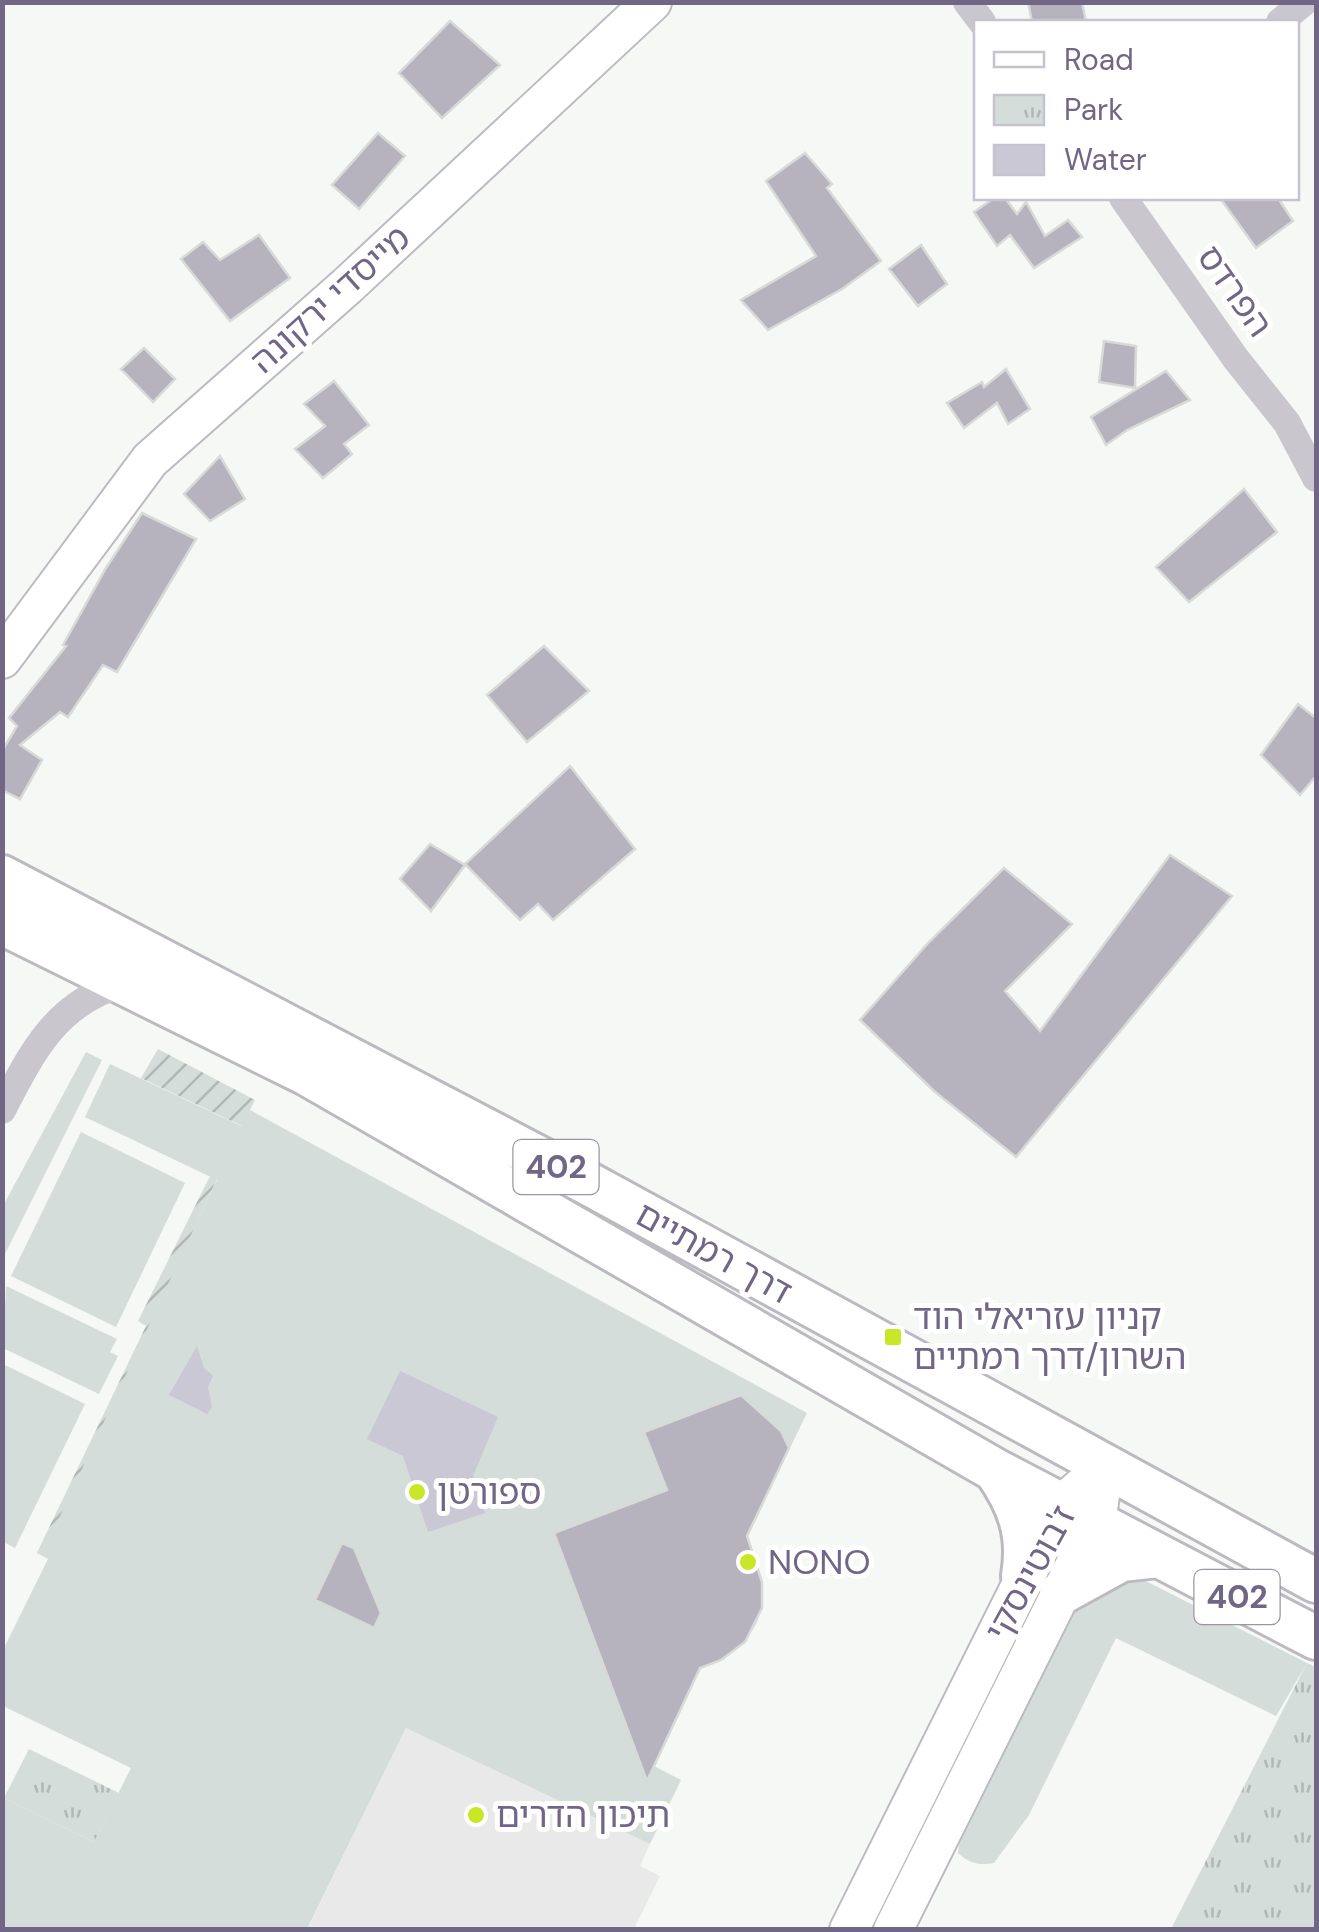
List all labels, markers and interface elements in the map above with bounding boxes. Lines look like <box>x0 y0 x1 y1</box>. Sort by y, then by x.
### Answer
legend <box>974 20 1299 200</box>
text: Road <box>1064 40 1134 79</box>
text: Park <box>1064 90 1123 129</box>
text: Water <box>1064 140 1147 179</box>
street label: מייסדי ירקונה <box>240 215 420 383</box>
street label: הפרדס <box>1187 236 1283 346</box>
road number: 402 <box>514 1140 598 1194</box>
street label: דרך רמתיים <box>628 1191 800 1315</box>
place label: קניון עזריאלי הוד השרון/דרך רמתיים <box>913 1294 1186 1380</box>
marker: קניון עזריאלי הוד השרון/דרך רמתיים <box>882 1326 904 1348</box>
place label: ספורטן <box>437 1469 542 1515</box>
marker: ספורטן <box>406 1481 428 1503</box>
street label: ז'בוטינסקי <box>974 1497 1086 1649</box>
place label: NONO <box>768 1539 871 1585</box>
marker: NONO <box>737 1551 759 1573</box>
road number: 402 <box>1194 1570 1280 1624</box>
place label: תיכון הדרים <box>496 1792 670 1838</box>
marker: תיכון הדרים <box>465 1804 487 1826</box>

